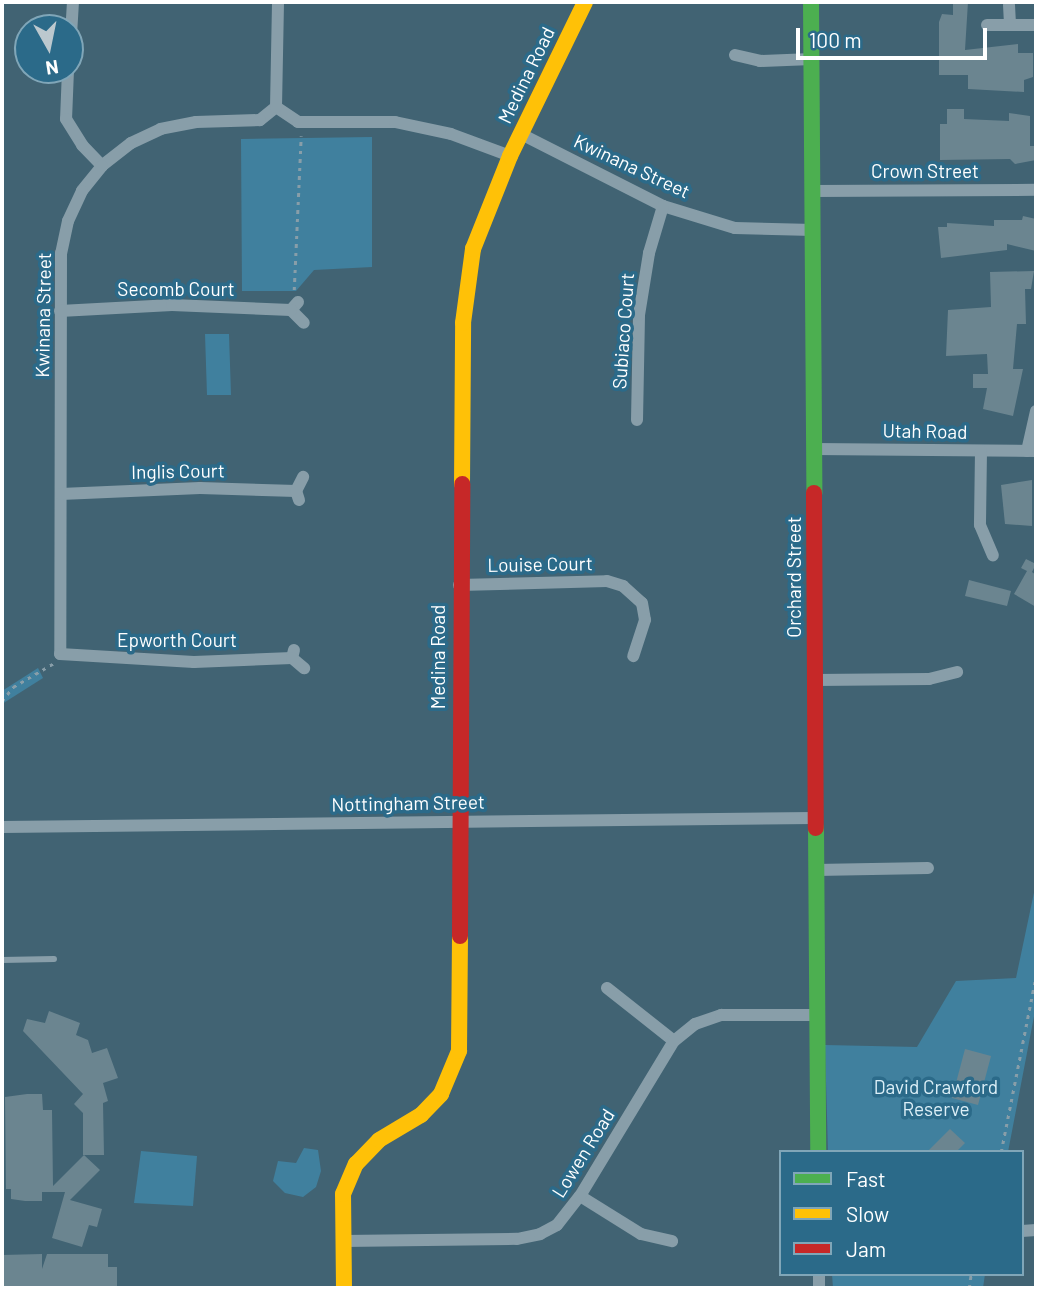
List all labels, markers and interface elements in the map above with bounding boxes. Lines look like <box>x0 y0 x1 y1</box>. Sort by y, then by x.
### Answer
north arrow <box>14 14 84 84</box>
scale bar <box>800 14 991 58</box>
street label: Medina Road <box>493 23 559 127</box>
text: 100 m <box>809 27 862 52</box>
text: N <box>44 56 60 81</box>
street label: Kwinana Street <box>570 129 694 203</box>
street label: Crown Street <box>871 160 979 182</box>
street label: Kwinana Street <box>31 252 55 378</box>
street label: Subiaco Court <box>608 272 638 390</box>
street label: Secomb Court <box>117 278 235 300</box>
street label: Utah Road <box>882 419 968 443</box>
street label: Inglis Court <box>131 459 225 483</box>
street label: Orchard Street <box>783 516 805 638</box>
street label: Louise Court <box>487 552 593 576</box>
street label: Medina Road <box>427 605 449 709</box>
street label: Epworth Court <box>117 629 237 651</box>
street label: Nottingham Street <box>331 790 485 816</box>
park label: David Crawford Reserve <box>874 1076 998 1120</box>
street label: Lowen Road <box>547 1104 619 1202</box>
legend <box>779 1150 1024 1276</box>
text: Fast <box>846 1166 886 1191</box>
text: Slow <box>846 1201 889 1226</box>
text: Jam <box>846 1236 886 1261</box>

